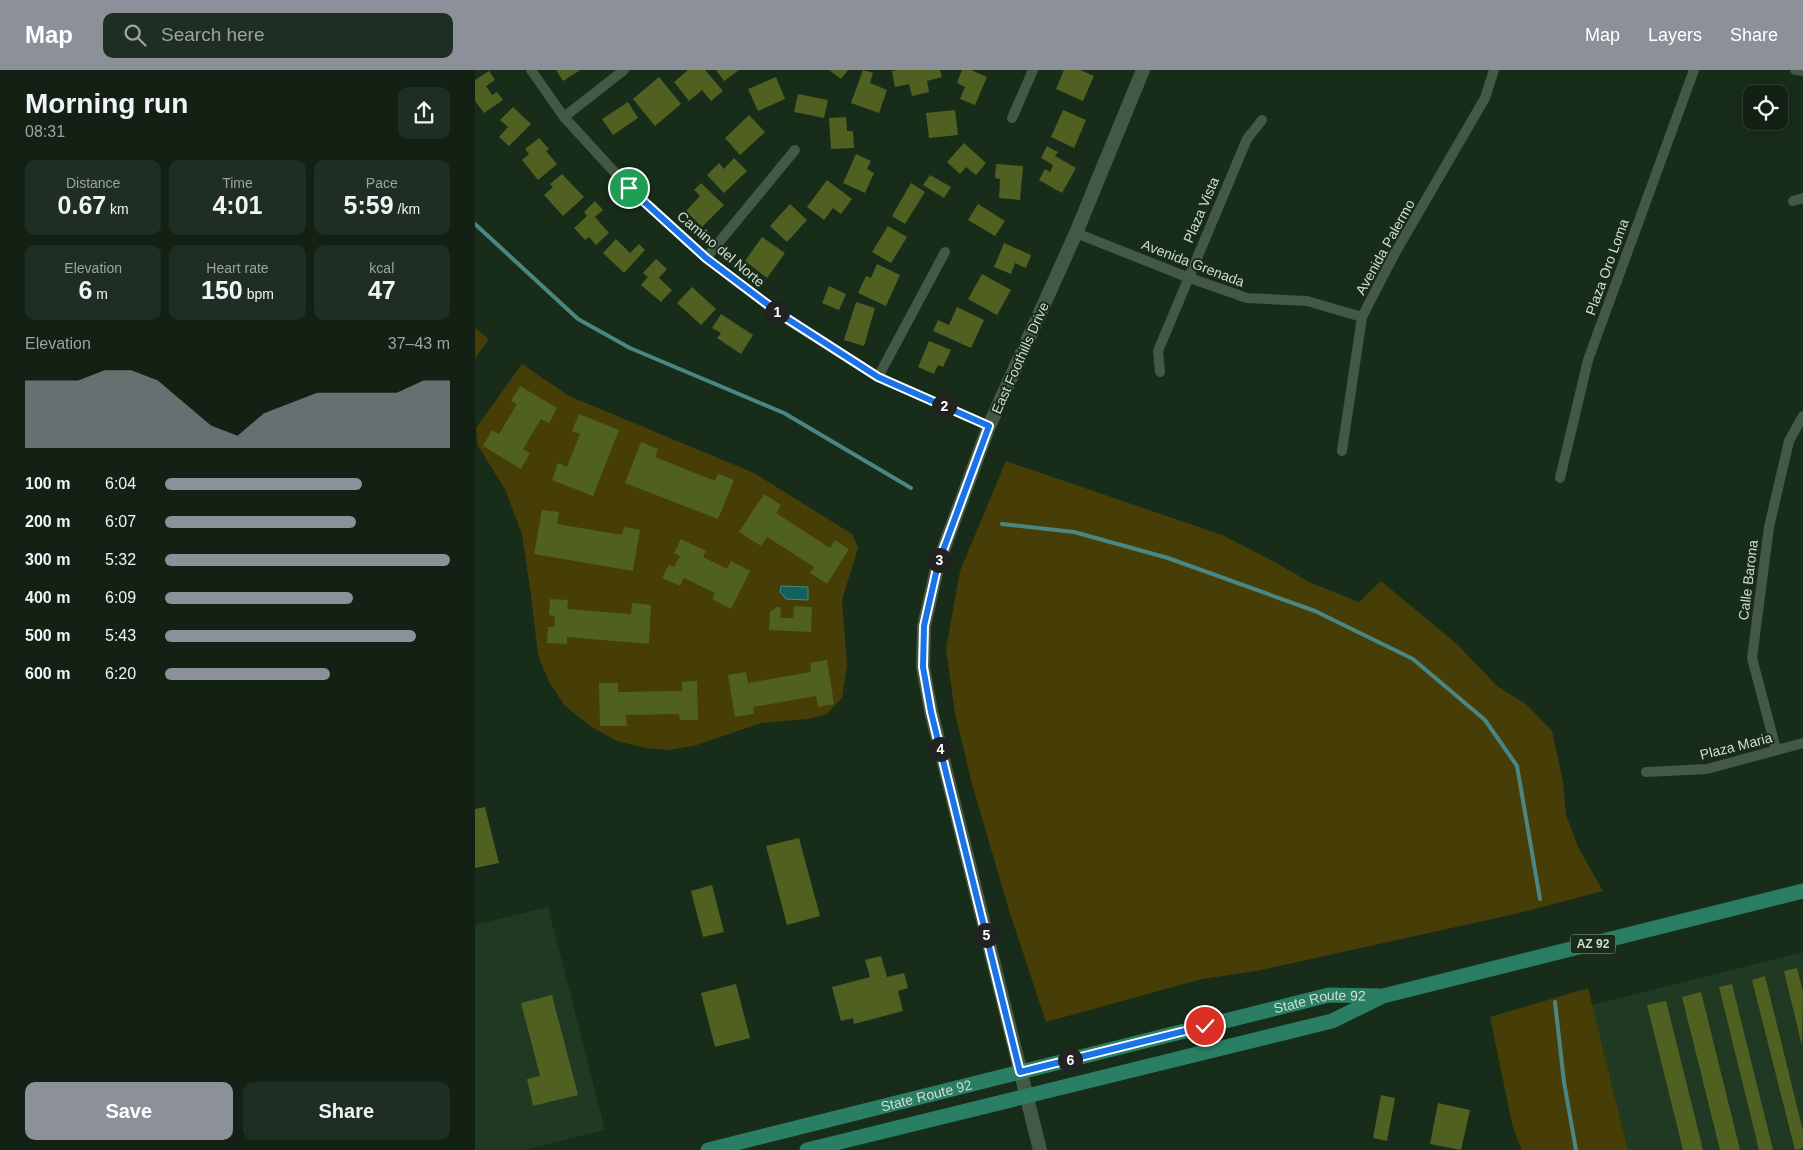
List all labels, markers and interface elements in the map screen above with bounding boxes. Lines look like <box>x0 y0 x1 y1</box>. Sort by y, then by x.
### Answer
search box <box>103 13 453 58</box>
text: Map <box>25 21 73 48</box>
icon: search <box>121 21 149 49</box>
text: Search here <box>161 24 265 45</box>
text: Map <box>1585 25 1620 45</box>
text: Layers <box>1648 25 1702 45</box>
text: Share <box>1730 25 1778 45</box>
map controls <box>1743 85 1788 130</box>
button: locate <box>1743 85 1788 130</box>
button: share <box>398 87 450 139</box>
text: Morning run <box>25 88 188 119</box>
text: 08:31 <box>25 123 65 140</box>
pin <box>608 167 650 209</box>
icon: arrive <box>615 174 643 202</box>
text: Distance <box>66 175 120 191</box>
text: Time <box>222 175 253 191</box>
text: Pace <box>366 175 398 191</box>
street label: Plaza Vista <box>1180 175 1222 245</box>
text: 0.67 <box>58 191 106 219</box>
text: 4:01 <box>212 191 263 219</box>
text: 5:59 <box>344 191 394 219</box>
street label: Avenida Palermo <box>1352 196 1418 297</box>
text: km <box>106 201 129 217</box>
text: /km <box>394 201 420 217</box>
street label: Camino del Norte <box>674 208 768 290</box>
street label: Plaza Oro Loma <box>1582 217 1632 317</box>
street label: Avenida Grenada <box>1139 236 1247 290</box>
text: Elevation <box>64 260 122 276</box>
text: Heart rate <box>206 260 269 276</box>
text: kcal <box>369 260 394 276</box>
text: 6 <box>78 276 92 304</box>
text: 150 <box>201 276 243 304</box>
text: 47 <box>368 276 396 304</box>
text: m <box>92 286 108 302</box>
text: bpm <box>243 286 274 302</box>
street label: East Foothills Drive <box>988 299 1052 416</box>
pin: 1 <box>765 300 789 324</box>
text: 1 <box>774 304 781 320</box>
text: Elevation <box>25 335 91 352</box>
text: 37–43 m <box>388 335 450 352</box>
pin: 2 <box>931 394 957 418</box>
text: 2 <box>941 398 948 414</box>
text: 100 m <box>25 475 70 492</box>
text: 6:04 <box>105 475 136 492</box>
text: 200 m <box>25 513 70 530</box>
text: 6:07 <box>105 513 136 530</box>
street label: Calle Barona <box>1735 539 1761 621</box>
pin: 3 <box>927 548 951 572</box>
text: 300 m <box>25 551 70 568</box>
text: 5:32 <box>105 551 136 568</box>
text: 3 <box>936 552 943 568</box>
text: 400 m <box>25 589 70 606</box>
text: 6:09 <box>105 589 136 606</box>
text: 500 m <box>25 627 70 644</box>
text: 5:43 <box>105 627 136 644</box>
text: 600 m <box>25 665 70 682</box>
text: 6:20 <box>105 665 136 682</box>
street label: Plaza Maria <box>1698 729 1774 763</box>
pin: 4 <box>927 736 953 762</box>
text: 4 <box>937 741 944 757</box>
pin: 5 <box>973 922 999 948</box>
text: 5 <box>983 927 990 943</box>
road number: AZ 92 <box>1571 934 1615 954</box>
street label: State Route 92 <box>1272 987 1366 1017</box>
pin <box>1184 1005 1226 1047</box>
icon: check <box>1191 1012 1219 1040</box>
pin: 6 <box>1057 1048 1083 1072</box>
text: 6 <box>1067 1052 1074 1068</box>
street label: State Route 92 <box>879 1076 974 1115</box>
button: Save <box>25 1082 233 1140</box>
button: Share <box>243 1082 450 1140</box>

